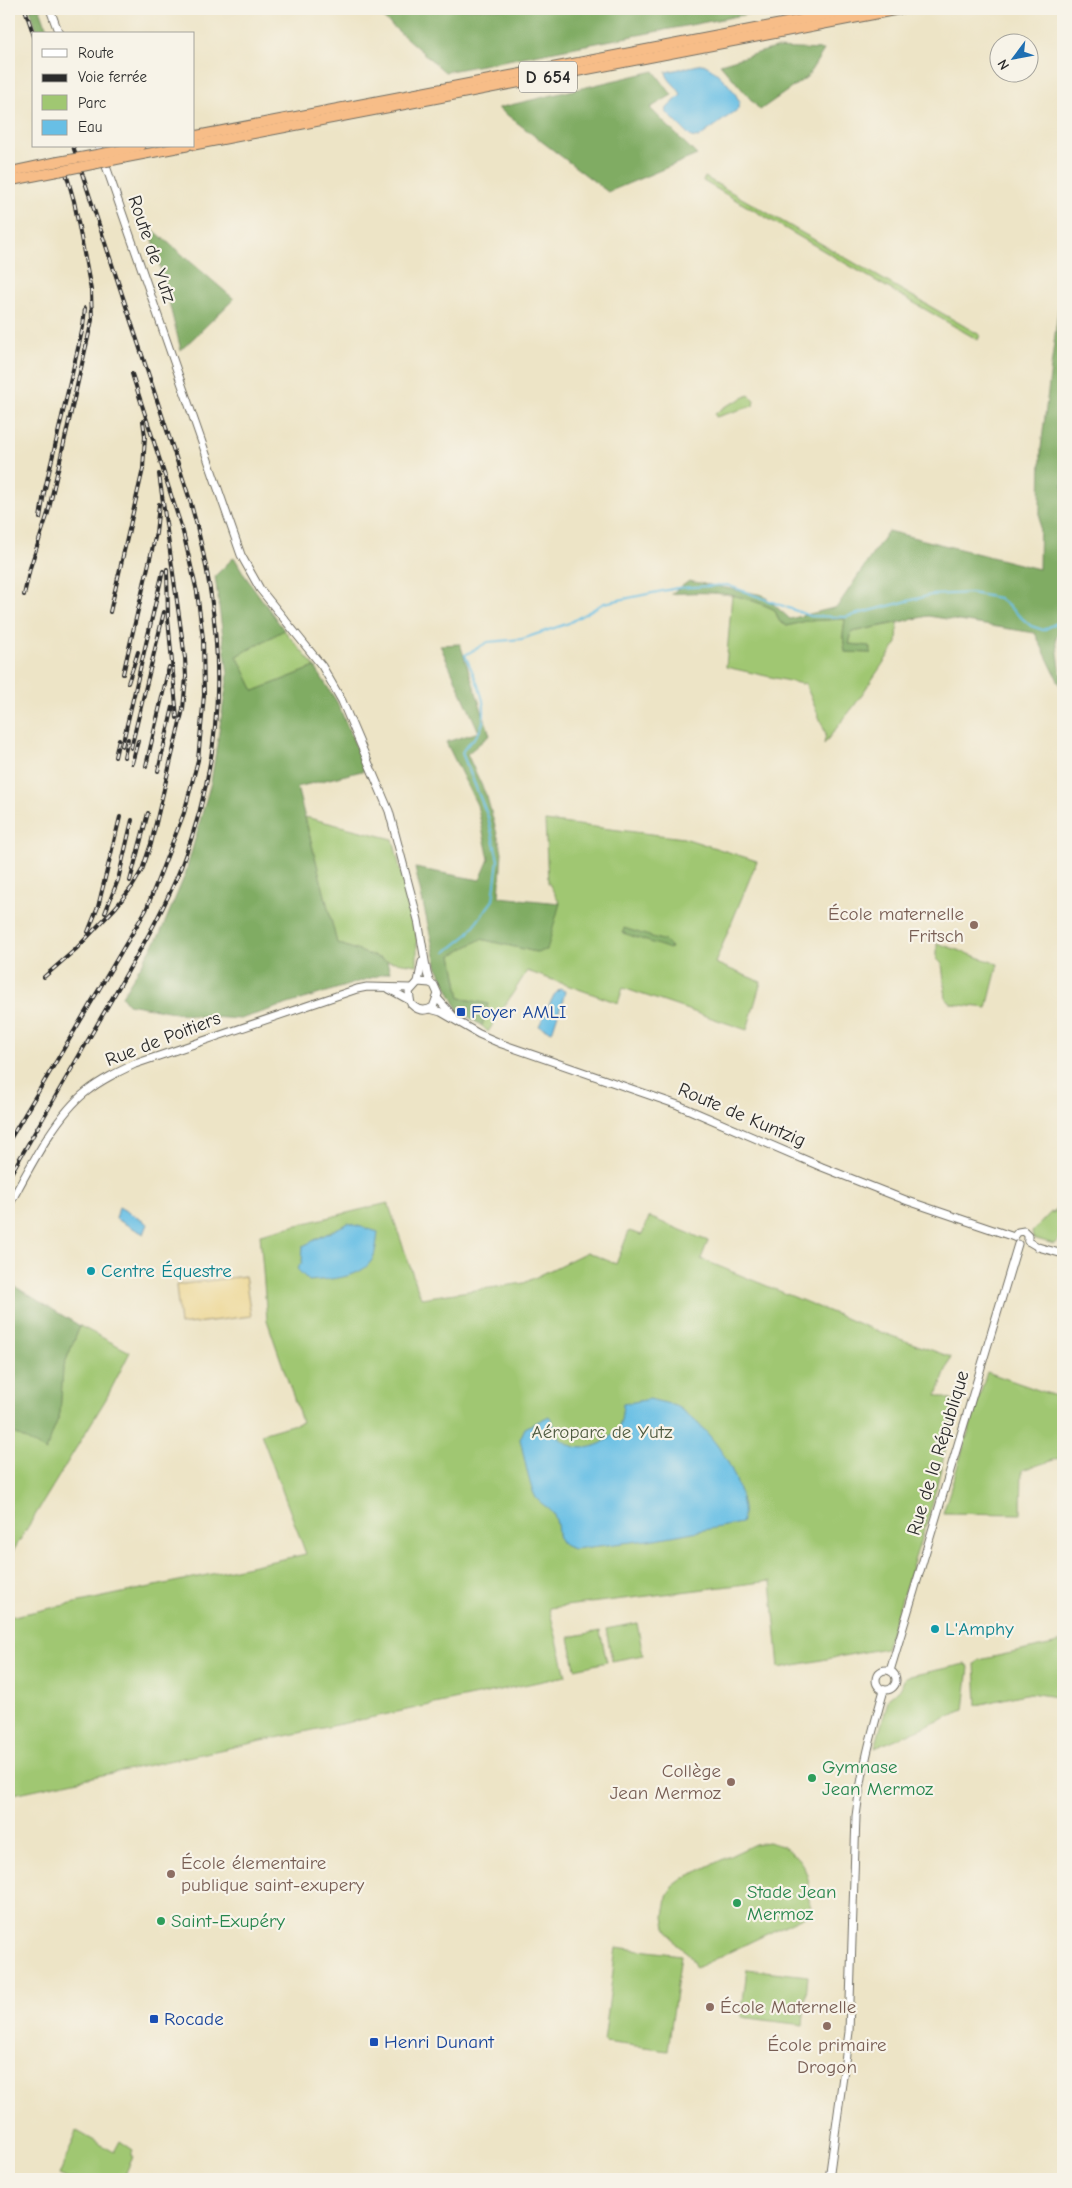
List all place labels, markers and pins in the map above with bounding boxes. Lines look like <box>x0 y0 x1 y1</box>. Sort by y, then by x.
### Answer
place label: École maternelle Fritsch <box>828 903 964 947</box>
marker: École maternelle Fritsch <box>968 919 980 931</box>
place label: Foyer AMLI <box>471 1001 566 1023</box>
marker: Foyer AMLI <box>455 1006 467 1018</box>
place label: Centre Équestre <box>101 1260 232 1282</box>
marker: Centre Équestre <box>85 1265 97 1277</box>
place label: L'Amphy <box>945 1618 1014 1640</box>
marker: L'Amphy <box>929 1623 941 1635</box>
place label: Gymnase Jean Mermoz <box>822 1756 933 1800</box>
place label: Collège Jean Mermoz <box>610 1760 721 1804</box>
marker: Gymnase Jean Mermoz <box>806 1772 818 1784</box>
marker: Collège Jean Mermoz <box>725 1776 737 1788</box>
place label: École élementaire publique saint-exupery <box>181 1852 365 1896</box>
marker: École élementaire publique saint-exupery <box>165 1868 177 1880</box>
place label: Stade Jean Mermoz <box>747 1881 837 1925</box>
marker: Stade Jean Mermoz <box>731 1897 743 1909</box>
place label: Saint-Exupéry <box>171 1910 285 1932</box>
marker: Saint-Exupéry <box>155 1915 167 1927</box>
place label: École Maternelle <box>720 1996 856 2018</box>
marker: École Maternelle <box>704 2001 716 2013</box>
place label: Rocade <box>164 2008 224 2030</box>
marker: Rocade <box>148 2013 160 2025</box>
marker: École primaire Drogon <box>821 2020 833 2032</box>
place label: Henri Dunant <box>384 2031 494 2053</box>
place label: École primaire Drogon <box>767 2034 887 2078</box>
marker: Henri Dunant <box>368 2036 380 2048</box>

